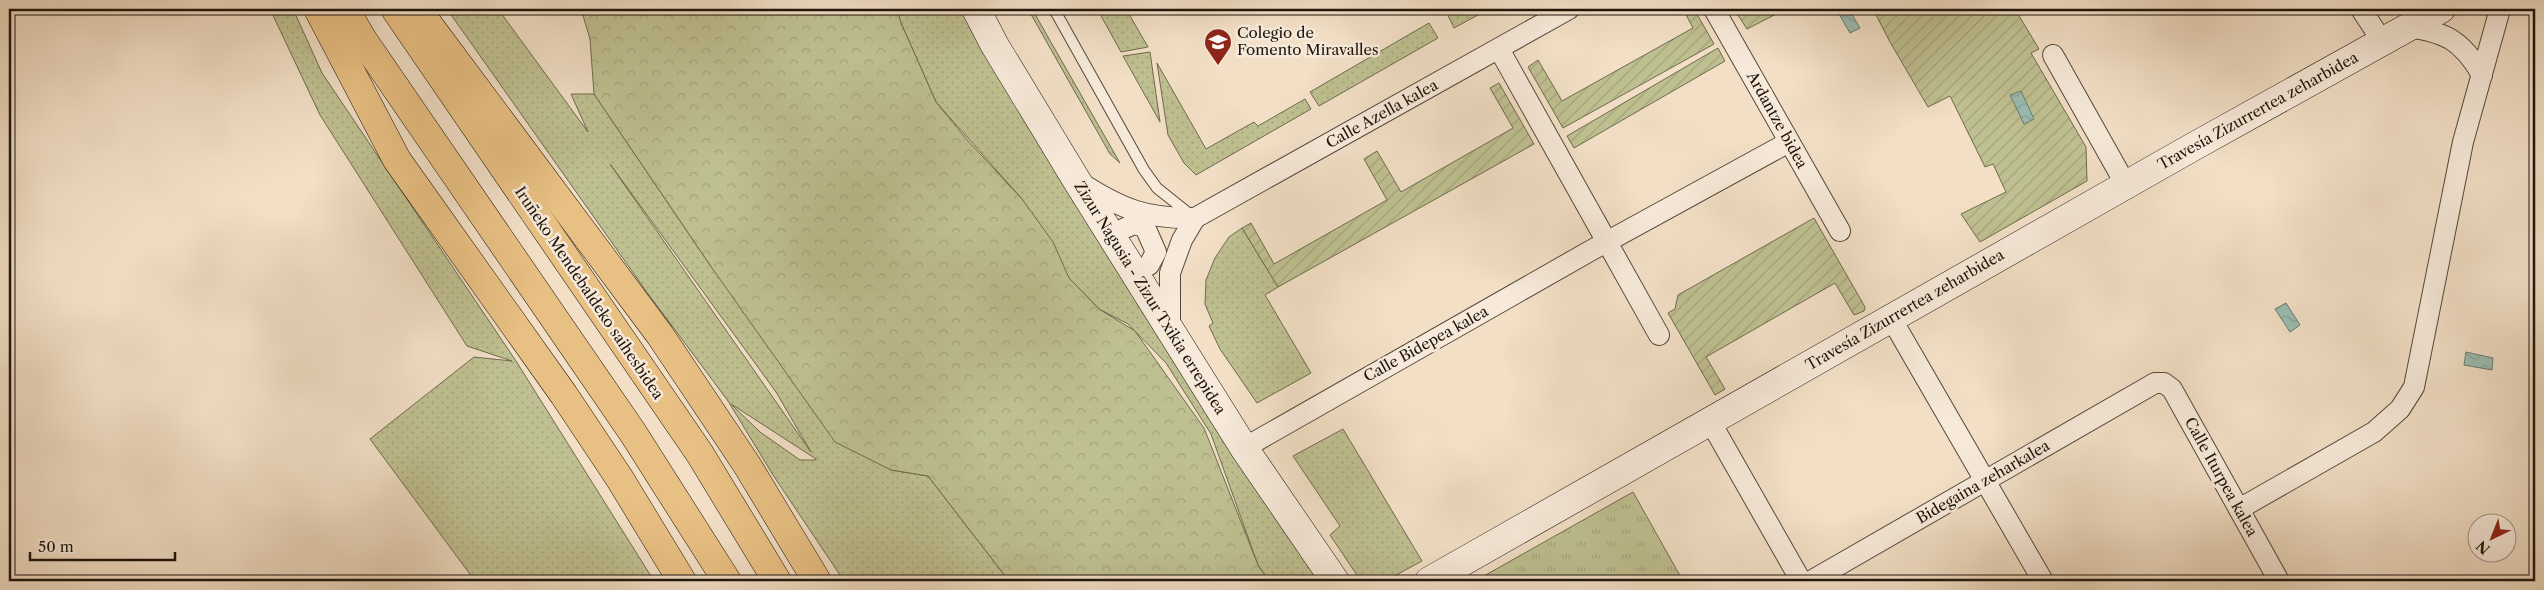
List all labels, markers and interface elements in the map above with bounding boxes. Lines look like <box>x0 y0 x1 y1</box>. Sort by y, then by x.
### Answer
place label: Colegio de Fomento Miravalles <box>1237 23 1379 59</box>
school or university icon: Colegio de Fomento Miravalles <box>1203 27 1233 66</box>
street label: Travesía Zizurrertea zeharbidea <box>2154 47 2361 174</box>
street label: Ardantze bidea <box>1742 67 1812 172</box>
street label: Calle Azella kalea <box>1322 75 1441 152</box>
street label: Zizur Nagusia - Zizur Txikia errepidea <box>1070 178 1230 418</box>
street label: Iruñeko Mendebaldeko saihesbidea <box>511 183 668 403</box>
street label: Travesía Zizurrertea zeharbidea <box>1802 245 2007 374</box>
street label: Calle Bidepea kalea <box>1360 301 1492 386</box>
street label: Calle Iturpea kalea <box>2181 414 2262 540</box>
street label: Bidegaina zeharkalea <box>1913 436 2053 527</box>
north arrow <box>2466 512 2516 562</box>
scale bar <box>30 530 175 562</box>
text: 50 m <box>38 537 74 556</box>
text: N <box>2473 537 2494 558</box>

